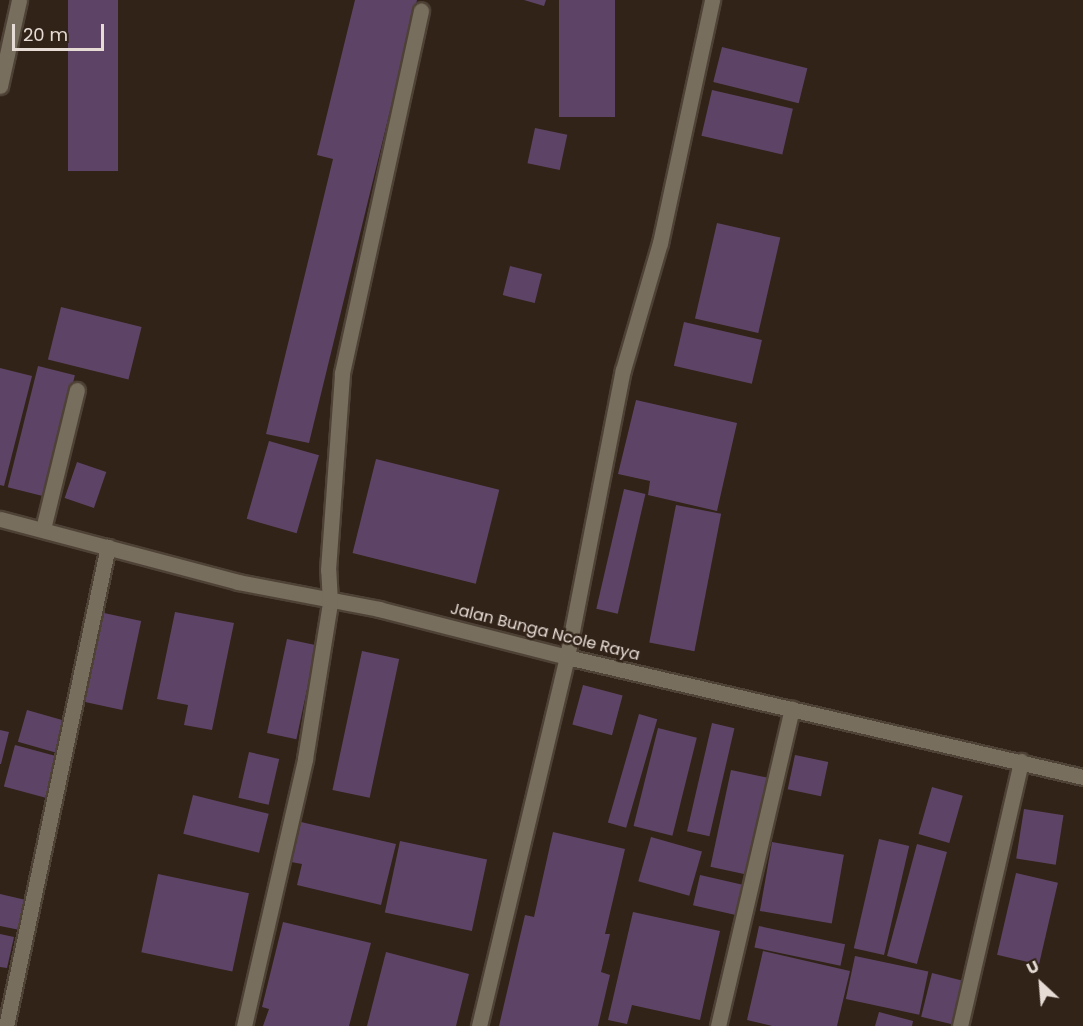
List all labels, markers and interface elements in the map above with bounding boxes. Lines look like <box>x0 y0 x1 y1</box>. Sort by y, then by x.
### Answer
scale bar <box>15 12 106 50</box>
text: 20 m <box>23 22 68 47</box>
street label: Jalan Bunga Ncole Raya <box>448 599 642 665</box>
north arrow <box>1011 954 1071 1014</box>
text: U <box>1023 955 1043 980</box>

